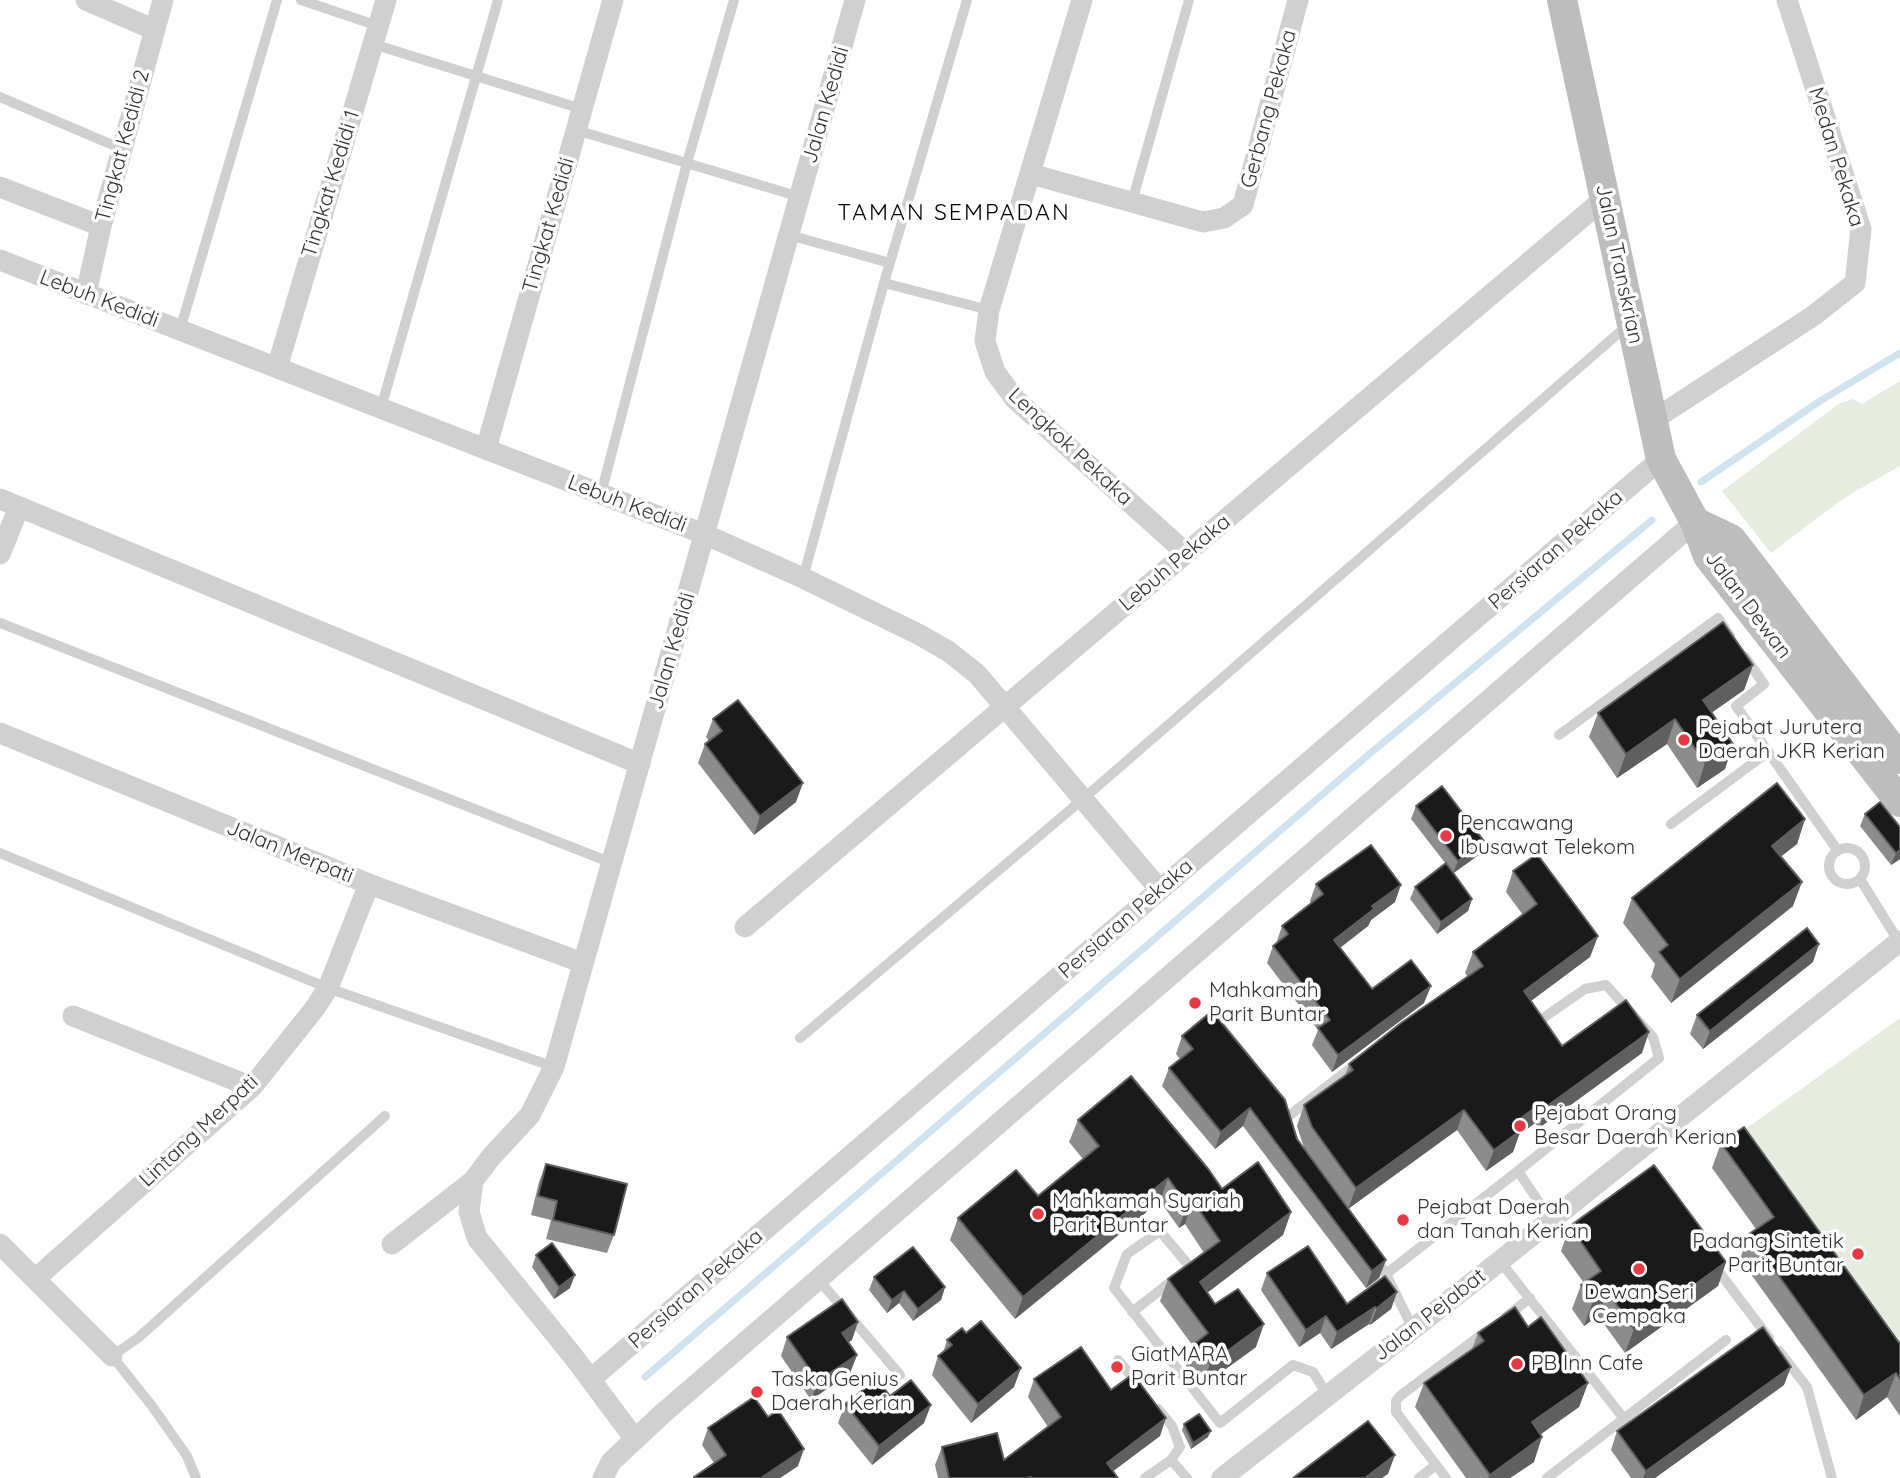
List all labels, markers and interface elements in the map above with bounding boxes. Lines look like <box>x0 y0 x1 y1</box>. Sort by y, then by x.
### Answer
street label: Gerbang Pekaka <box>1236 27 1302 191</box>
street label: Jalan Kedidi <box>797 44 855 166</box>
street label: Tingkat Kedidi 2 <box>91 67 155 225</box>
street label: Medan Pekaka <box>1803 84 1869 230</box>
street label: Tingkat Kedidi 1 <box>297 107 365 261</box>
street label: Tingkat Kedidi <box>518 155 580 295</box>
street label: Jalan Transkrian <box>1590 182 1648 346</box>
district label: TAMAN SEMPADAN <box>839 199 1069 227</box>
street label: Lebuh Kedidi <box>36 265 162 333</box>
street label: Lengkok Pekaka <box>1003 383 1137 511</box>
street label: Lebuh Kedidi <box>564 470 690 538</box>
street label: Persiaran Pekaka <box>1484 485 1628 615</box>
street label: Lebuh Pekaka <box>1114 509 1236 617</box>
street label: Jalan Dewan <box>1699 546 1797 664</box>
street label: Jalan Kedidi <box>643 590 701 712</box>
place label: Pejabat Jurutera Daerah JKR Kerian <box>1698 715 1885 765</box>
marker: Pejabat Jurutera Daerah JKR Kerian <box>1676 732 1692 748</box>
place label: Pencawang Ibusawat Telekom <box>1460 811 1635 861</box>
street label: Jalan Merpati <box>223 815 357 889</box>
marker: Pencawang Ibusawat Telekom <box>1438 828 1454 844</box>
street label: Persiaran Pekaka <box>1054 854 1198 984</box>
place label: Mahkamah Parit Buntar <box>1209 978 1325 1028</box>
marker: Mahkamah Parit Buntar <box>1187 995 1203 1011</box>
street label: Lintang Merpati <box>134 1070 264 1192</box>
place label: Pejabat Orang Besar Daerah Kerian <box>1534 1101 1737 1151</box>
marker: Pejabat Orang Besar Daerah Kerian <box>1512 1118 1528 1134</box>
place label: Mahkamah Syariah Parit Buntar <box>1052 1189 1241 1239</box>
place label: Pejabat Daerah dan Tanah Kerian <box>1417 1195 1589 1245</box>
marker: Mahkamah Syariah Parit Buntar <box>1030 1206 1046 1222</box>
marker: Pejabat Daerah dan Tanah Kerian <box>1395 1212 1411 1228</box>
street label: Persiaran Pekaka <box>624 1224 768 1354</box>
place label: Padang Sintetik Parit Buntar <box>1692 1229 1844 1279</box>
marker: Padang Sintetik Parit Buntar <box>1850 1246 1866 1262</box>
marker: Dewan Seri Cempaka <box>1631 1261 1647 1277</box>
street label: Jalan Pejabat <box>1369 1263 1491 1367</box>
place label: Dewan Seri Cempaka <box>1584 1280 1694 1330</box>
place label: GiatMARA Parit Buntar <box>1131 1342 1247 1392</box>
place label: PB Inn Cafe <box>1531 1351 1643 1377</box>
marker: PB Inn Cafe <box>1509 1356 1525 1372</box>
marker: GiatMARA Parit Buntar <box>1109 1359 1125 1375</box>
place label: Taska Genius Daerah Kerian <box>771 1367 912 1417</box>
marker: Taska Genius Daerah Kerian <box>749 1384 765 1400</box>

